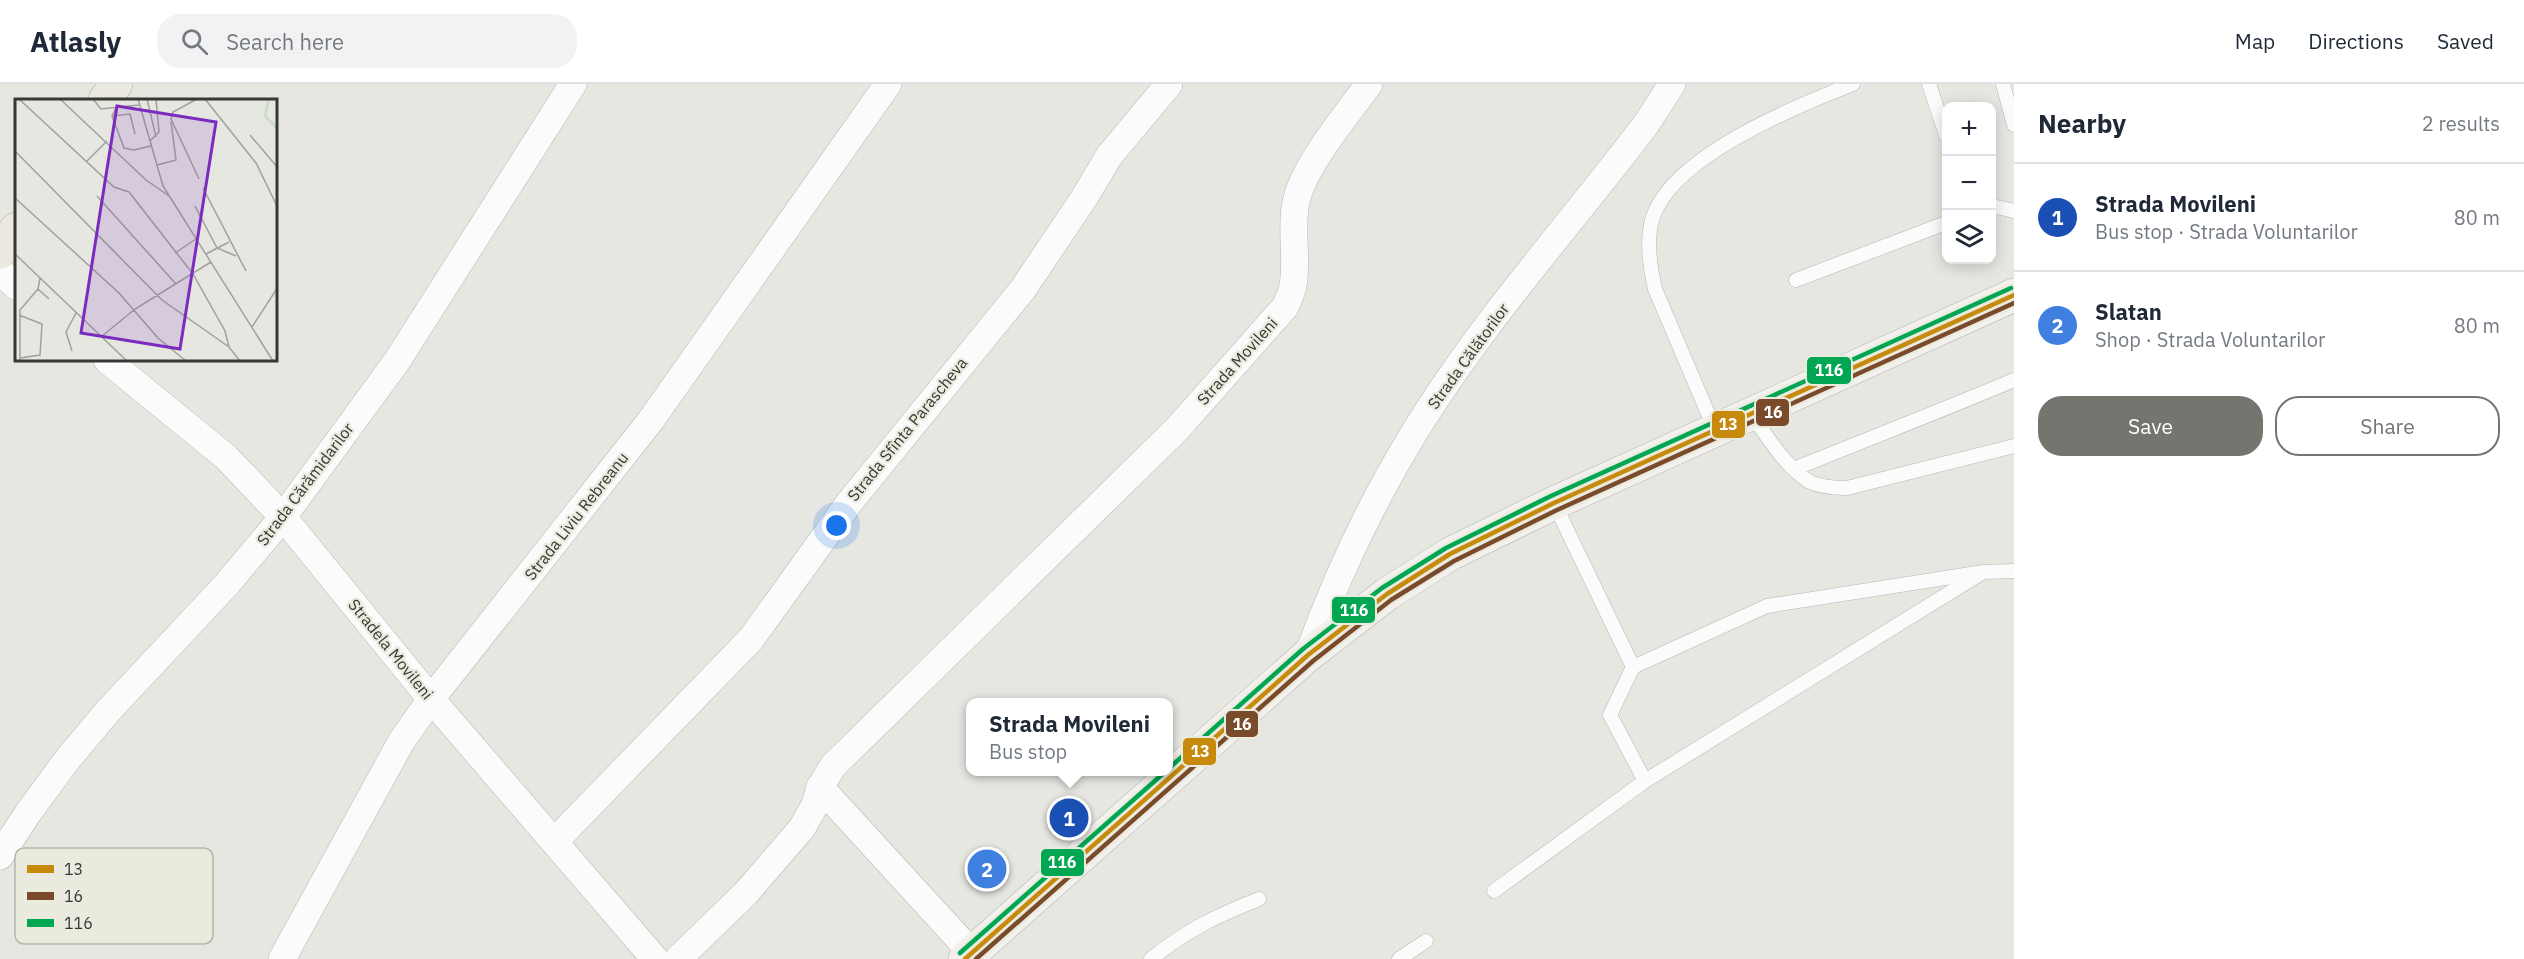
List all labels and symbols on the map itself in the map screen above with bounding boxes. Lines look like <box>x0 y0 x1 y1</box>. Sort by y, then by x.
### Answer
inset map <box>15 99 278 362</box>
street label: Strada Călătorilor <box>1423 299 1513 413</box>
street label: Strada Movileni <box>1192 313 1282 409</box>
street label: Strada Sfînta Parascheva <box>843 353 971 505</box>
line badge: 116 <box>1806 356 1852 385</box>
text: 116 <box>1815 360 1844 380</box>
line badge: 16 <box>1755 398 1790 427</box>
text: 16 <box>1763 402 1783 422</box>
line badge: 13 <box>1711 410 1746 439</box>
text: 13 <box>1718 414 1738 434</box>
street label: Strada Cărămidarilor <box>252 419 358 549</box>
street label: Strada Liviu Rebreanu <box>520 448 632 584</box>
your location <box>822 511 851 540</box>
street label: Stradela Movileni <box>344 595 438 703</box>
line badge: 116 <box>1331 596 1376 624</box>
text: 116 <box>1340 600 1369 620</box>
line badge: 16 <box>1225 710 1259 738</box>
text: 16 <box>1232 714 1252 734</box>
line badge: 13 <box>1182 737 1217 766</box>
text: 13 <box>1190 741 1210 761</box>
pin: 1 <box>1050 796 1088 840</box>
pin: 2 <box>968 846 1006 892</box>
legend <box>15 848 213 944</box>
line badge: 116 <box>1040 848 1085 877</box>
text: 116 <box>1048 852 1077 872</box>
text: 13 <box>64 859 83 879</box>
text: 16 <box>64 886 83 906</box>
text: 116 <box>64 913 93 933</box>

